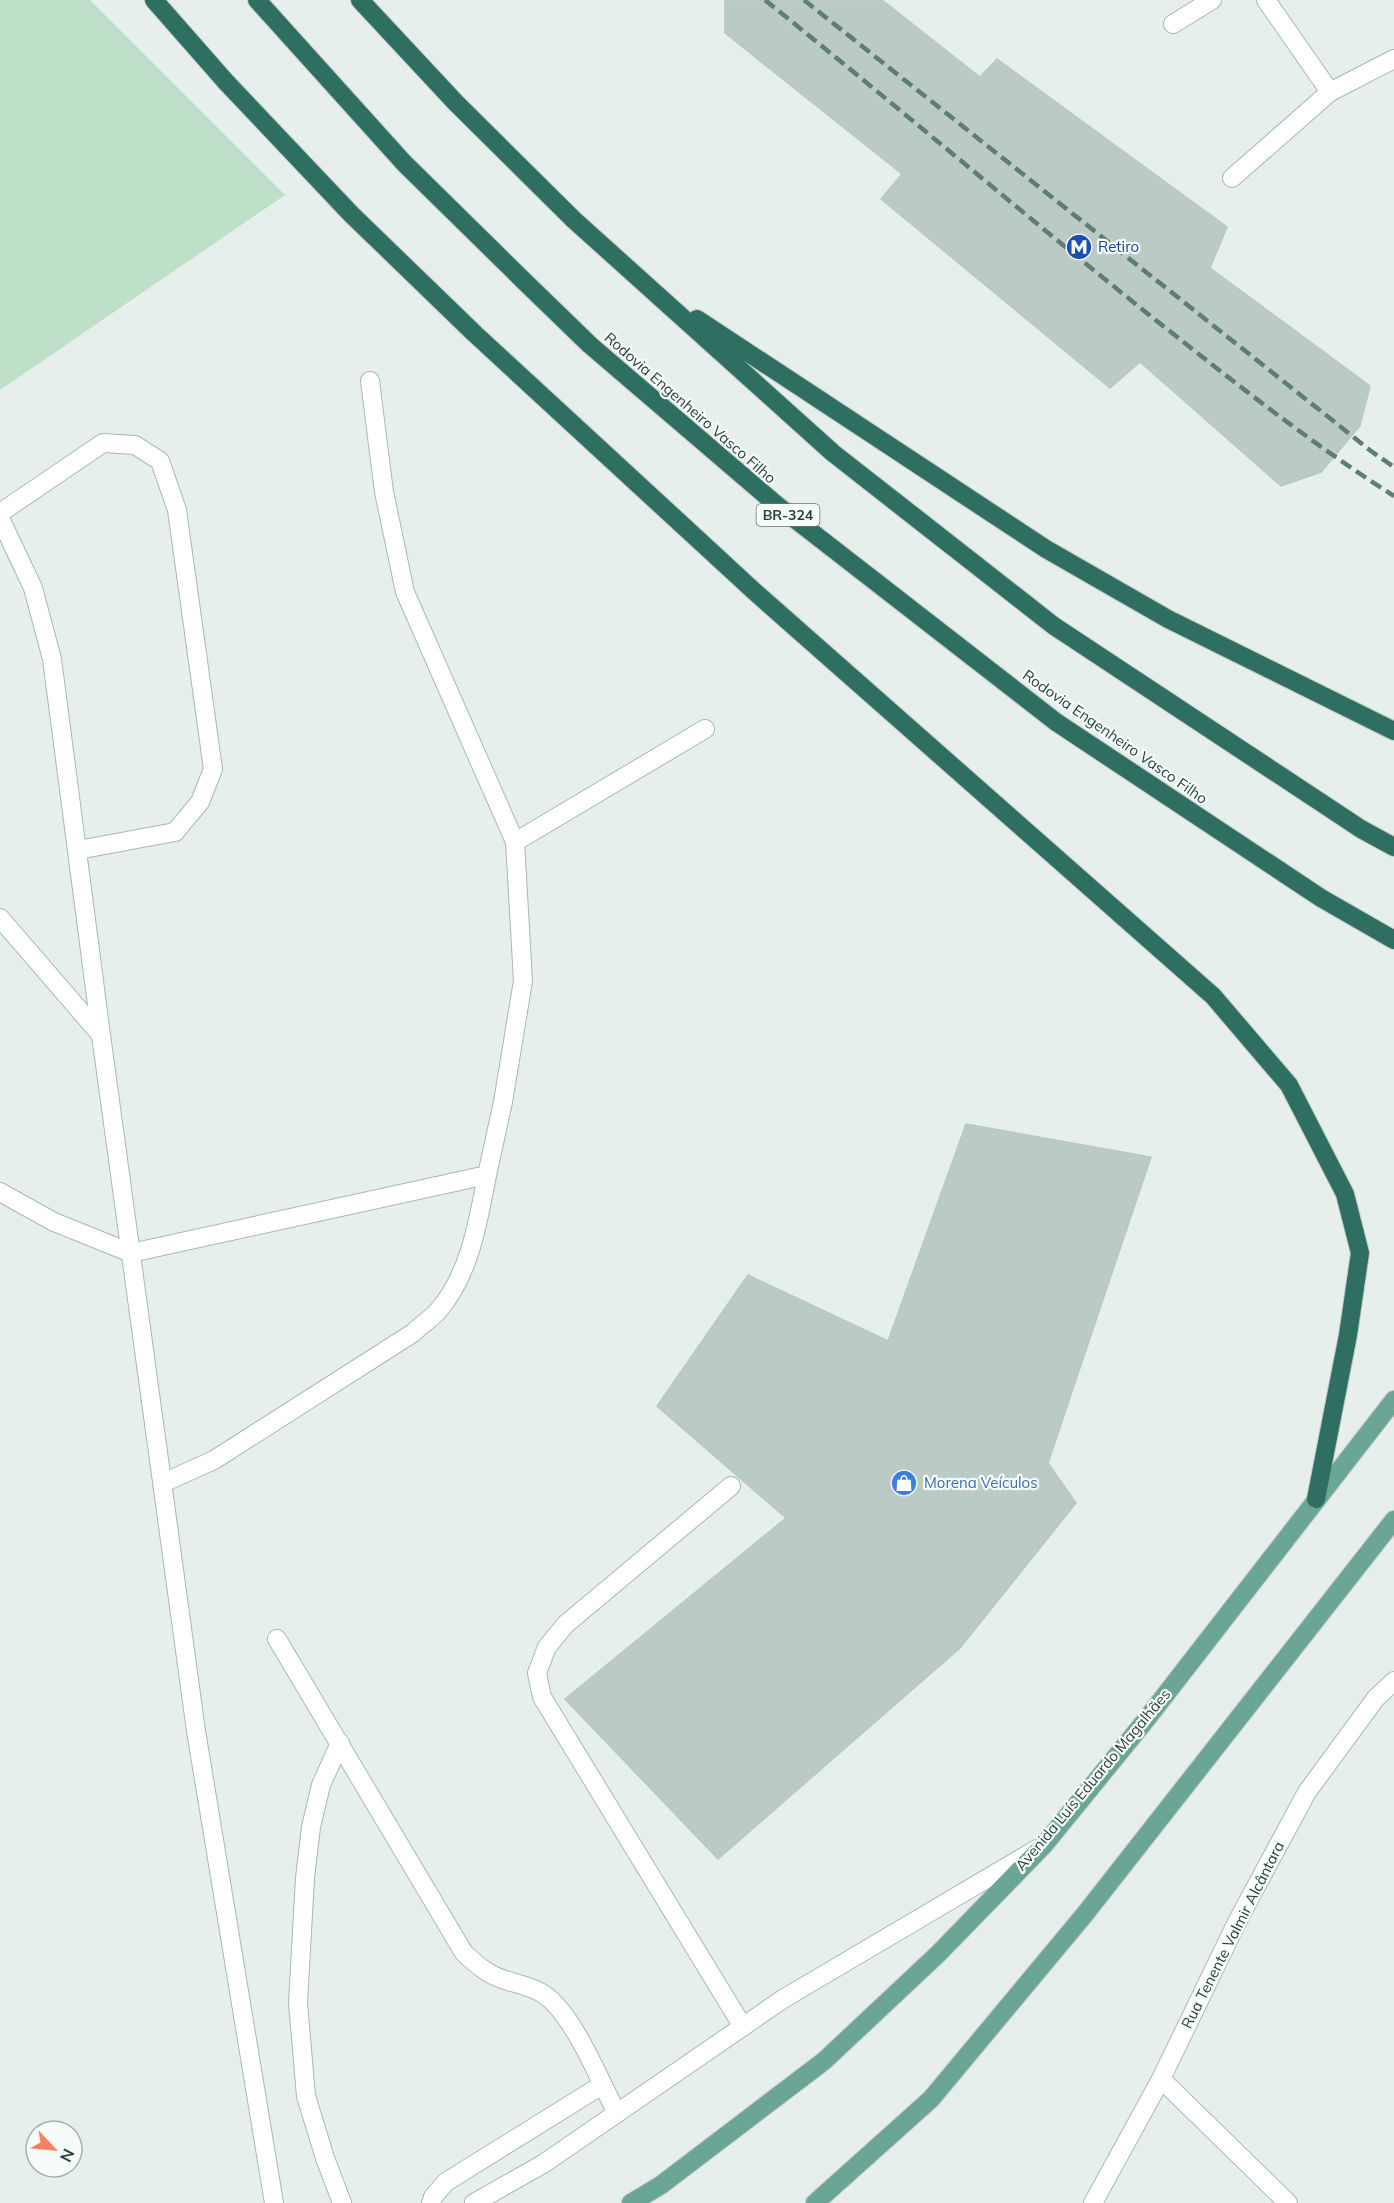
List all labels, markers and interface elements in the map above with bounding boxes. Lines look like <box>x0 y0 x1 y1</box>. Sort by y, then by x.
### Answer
metro station icon: Retiro <box>1064 232 1094 262</box>
place label: Retiro <box>1098 237 1139 256</box>
street label: Rodovia Engenheiro Vasco Filho <box>601 328 780 487</box>
road number: BR-324 <box>756 504 820 526</box>
street label: Rodovia Engenheiro Vasco Filho <box>1019 665 1211 808</box>
shop icon: Morena Veículos <box>889 1468 919 1498</box>
place label: Morena Veículos <box>924 1473 1038 1492</box>
street label: Avenida Luís Eduardo Magalhães <box>1011 1685 1174 1875</box>
street label: Rua Tenente Valmir Alcântara <box>1177 1838 1288 2032</box>
north arrow <box>24 2119 84 2179</box>
text: N <box>56 2146 79 2165</box>

